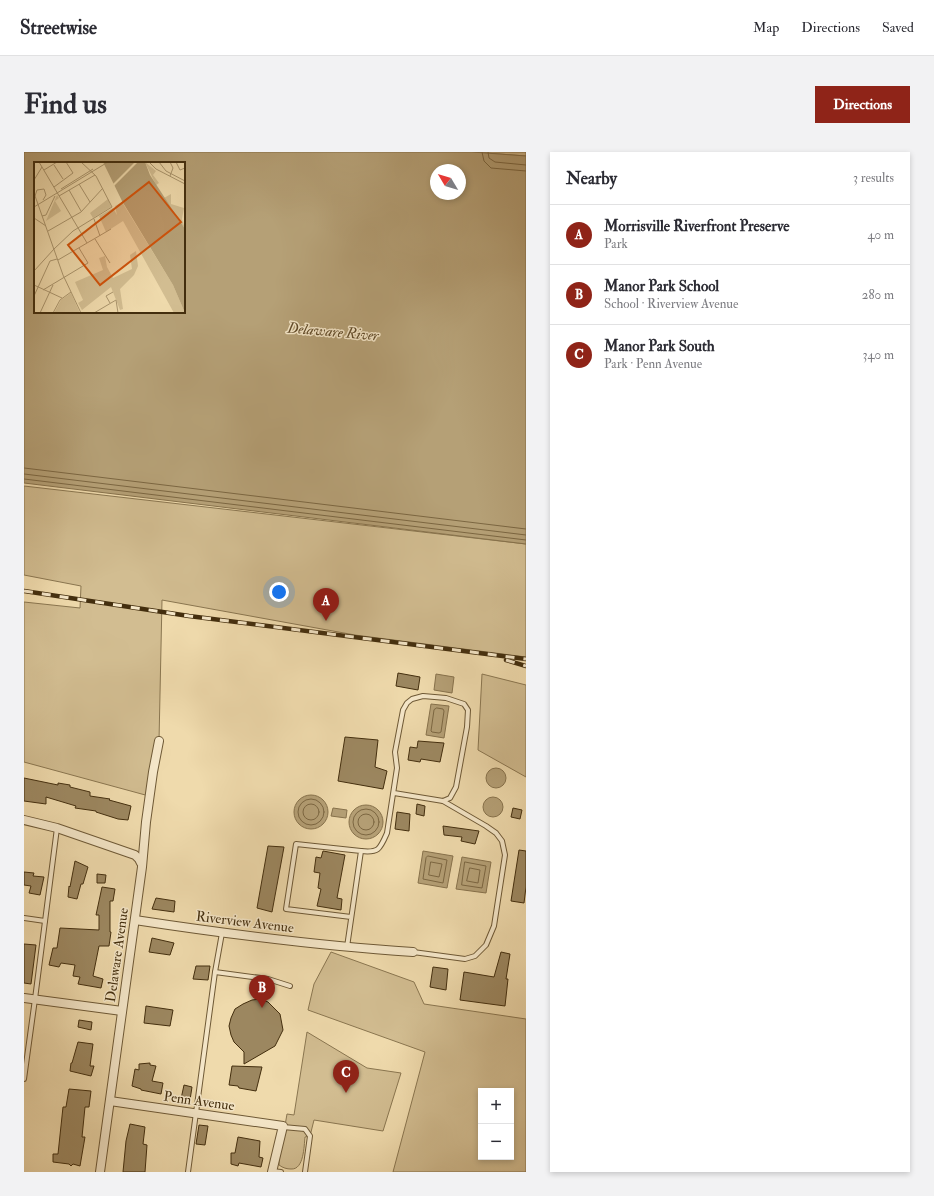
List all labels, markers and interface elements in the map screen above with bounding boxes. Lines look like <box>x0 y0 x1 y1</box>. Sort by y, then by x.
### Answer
text: Streetwise <box>20 16 97 40</box>
text: Map <box>753 19 779 36</box>
text: Directions <box>801 19 860 36</box>
text: Saved <box>882 19 914 36</box>
button: Directions <box>815 86 910 123</box>
text: Find us <box>24 87 107 122</box>
inset map <box>34 162 185 313</box>
north arrow <box>430 164 466 200</box>
text: Nearby <box>566 168 617 189</box>
text: 3 results <box>853 170 894 186</box>
text: Morrisville Riverfront Preserve <box>604 217 790 236</box>
text: A <box>575 227 583 243</box>
text: 40 m <box>868 227 894 243</box>
text: Park <box>604 236 628 252</box>
text: Manor Park School <box>604 277 719 296</box>
text: B <box>575 287 583 303</box>
text: 280 m <box>862 287 894 303</box>
text: School · Riverview Avenue <box>604 296 739 312</box>
water label: Delaware River <box>286 318 381 346</box>
text: Manor Park South <box>604 337 715 356</box>
text: C <box>574 347 584 363</box>
text: 340 m <box>863 347 894 363</box>
text: Park · Penn Avenue <box>604 356 702 372</box>
your location <box>269 582 289 602</box>
pin: A <box>313 588 339 621</box>
street label: Delaware Avenue <box>102 906 132 1003</box>
street label: Riverview Avenue <box>195 908 295 936</box>
pin: B <box>249 975 275 1008</box>
pin: C <box>333 1060 359 1093</box>
street label: Penn Avenue <box>162 1088 236 1114</box>
map controls <box>478 1088 514 1160</box>
button: + <box>478 1088 514 1124</box>
button: − <box>478 1124 514 1160</box>

